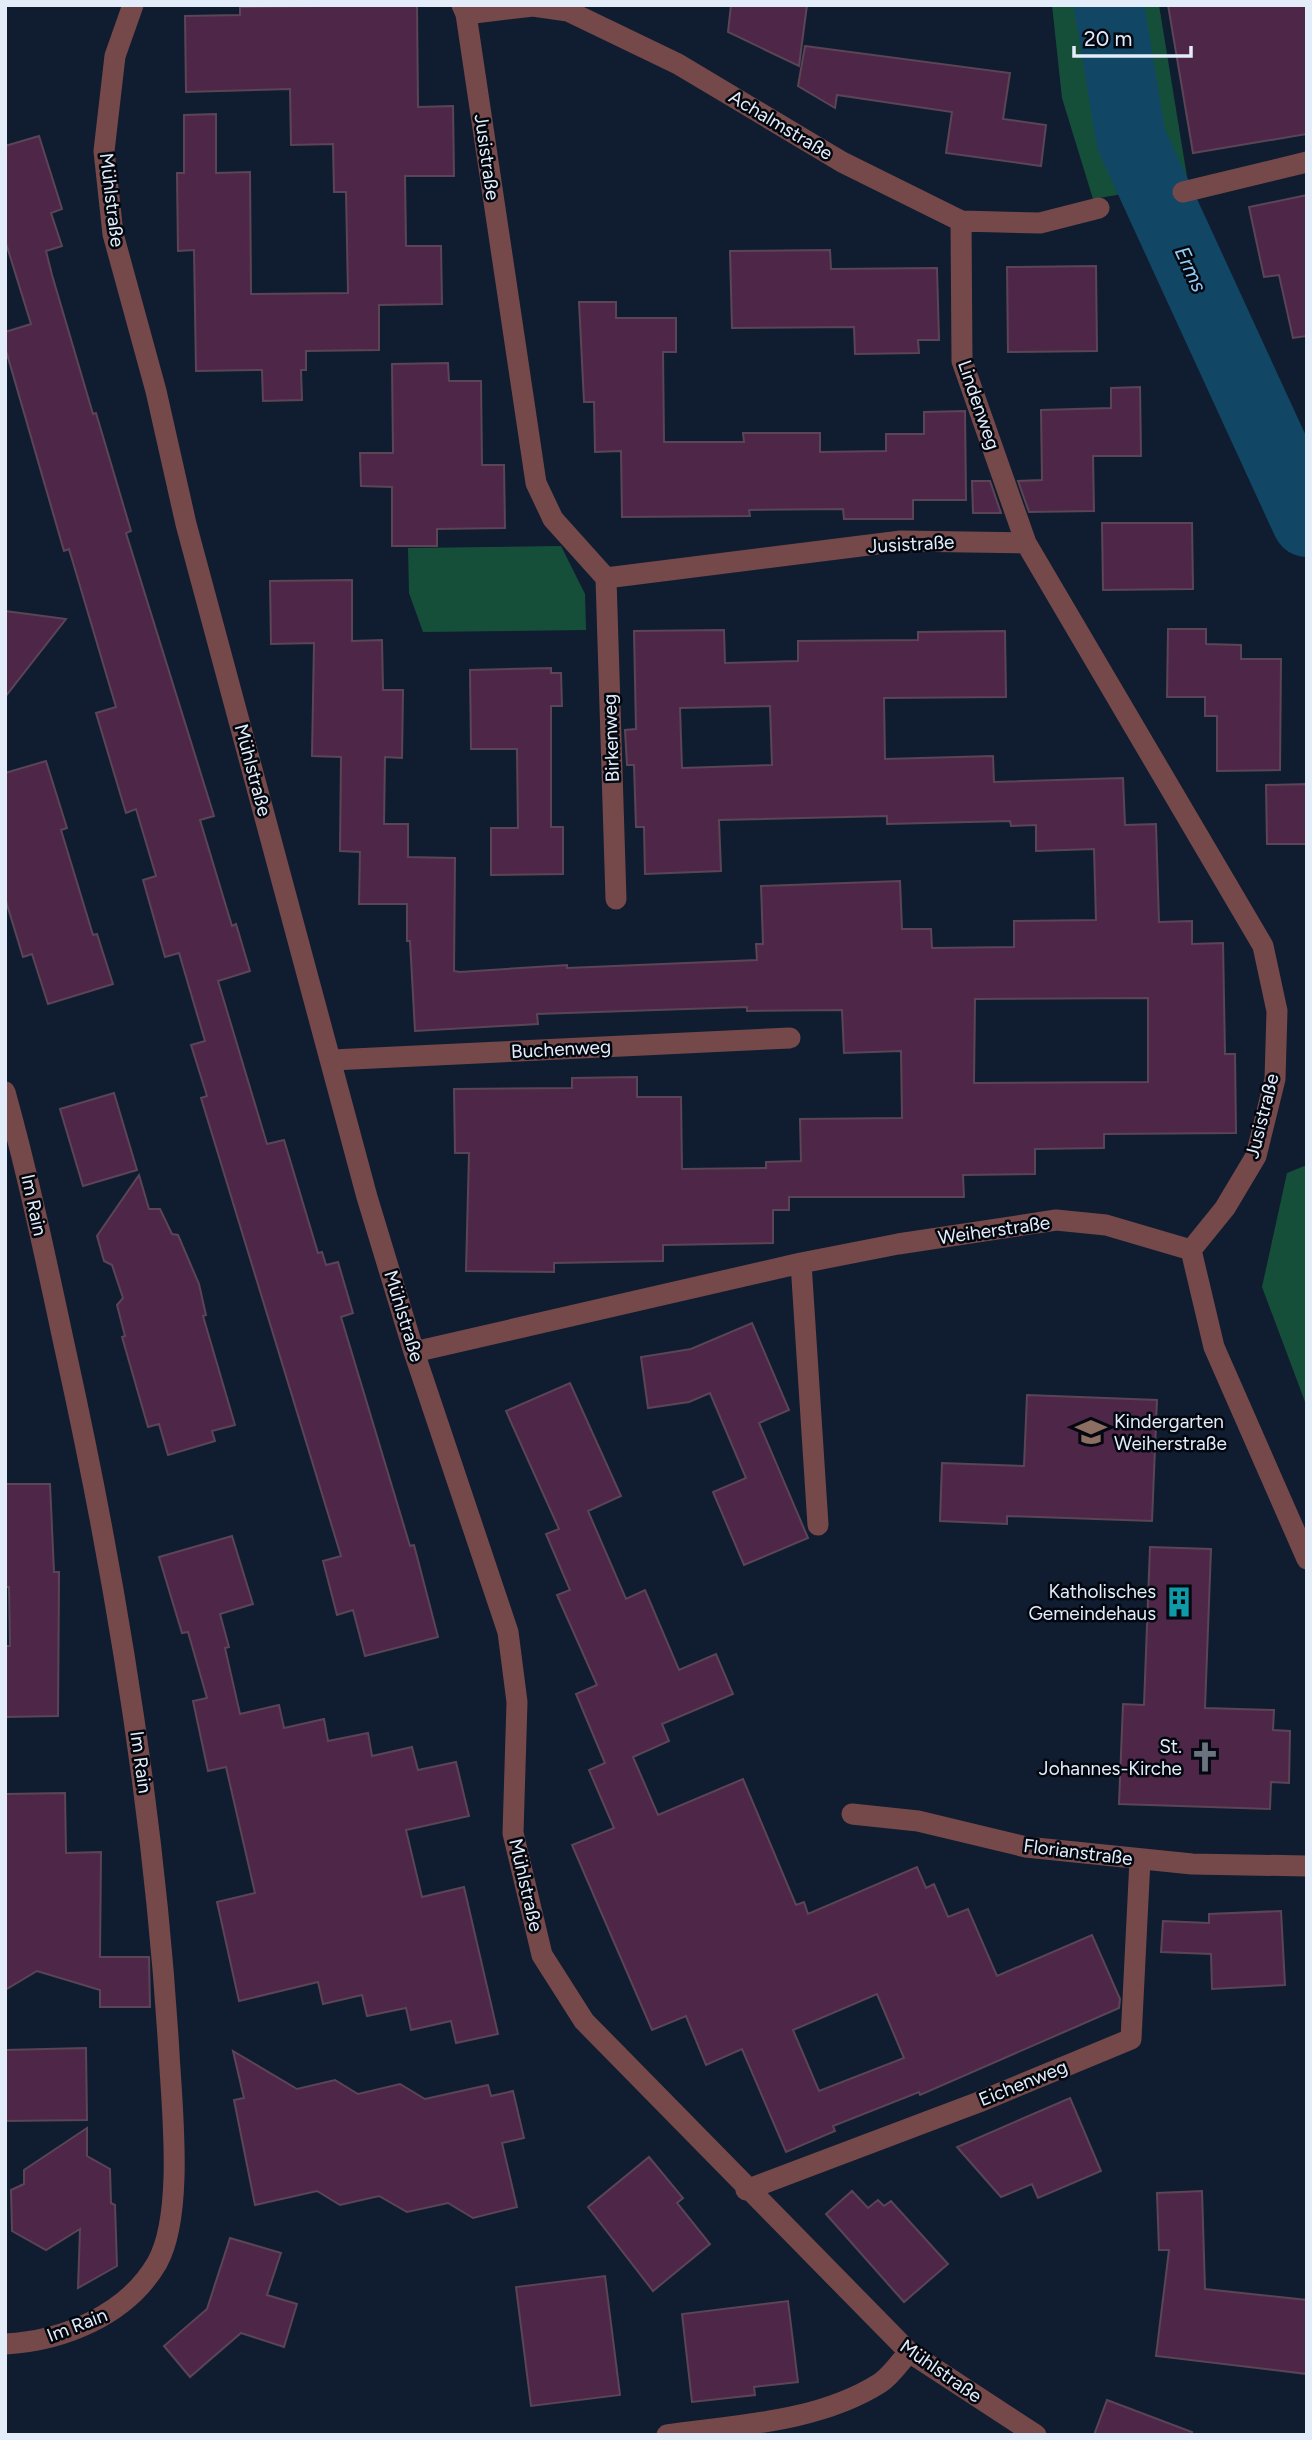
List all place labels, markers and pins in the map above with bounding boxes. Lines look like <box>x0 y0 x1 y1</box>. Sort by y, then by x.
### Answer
place label: Kindergarten Weiherstraße <box>1114 1410 1227 1455</box>
school or university icon: Kindergarten Weiherstraße <box>1074 1415 1108 1449</box>
place label: Katholisches Gemeindehaus <box>1028 1580 1156 1625</box>
building icon: Katholisches Gemeindehaus <box>1162 1585 1196 1619</box>
place label: St. Johannes-Kirche <box>1039 1735 1182 1780</box>
church icon: St. Johannes-Kirche <box>1188 1740 1222 1774</box>

